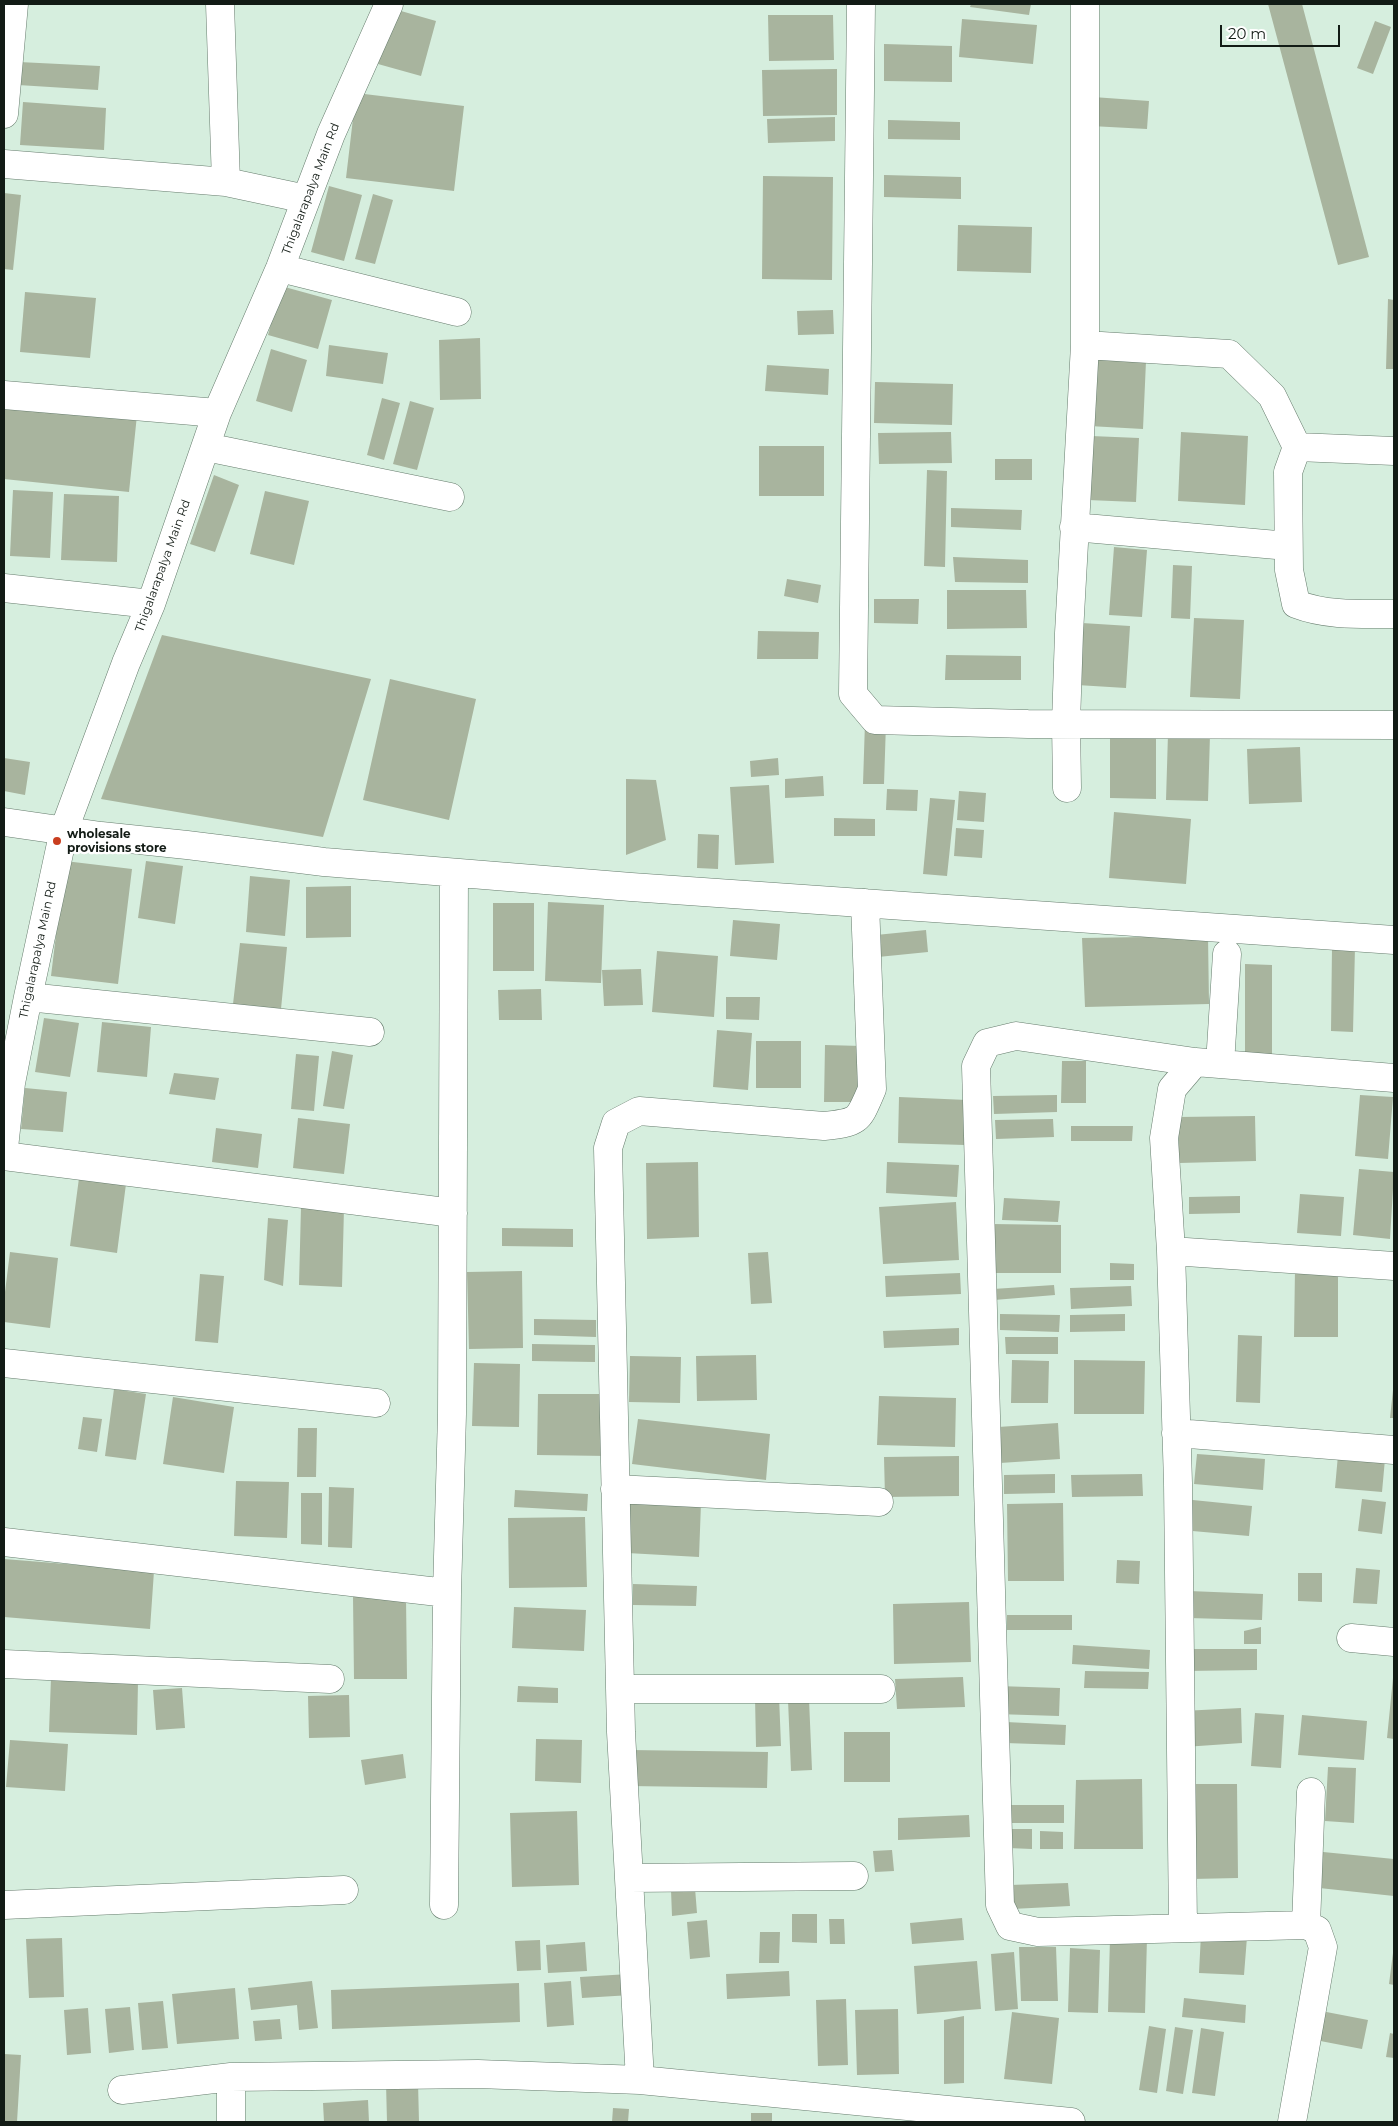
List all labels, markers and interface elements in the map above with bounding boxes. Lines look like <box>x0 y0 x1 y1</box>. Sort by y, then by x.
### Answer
scale bar <box>1223 15 1343 47</box>
text: 20 m <box>1228 24 1266 43</box>
street label: Thigalarapalya Main Rd <box>279 121 343 257</box>
street label: Thigalarapalya Main Rd <box>132 498 194 634</box>
place label: wholesale provisions store <box>67 827 167 855</box>
marker: wholesale provisions store <box>51 835 63 847</box>
street label: Thigalarapalya Main Rd <box>16 880 60 1020</box>

